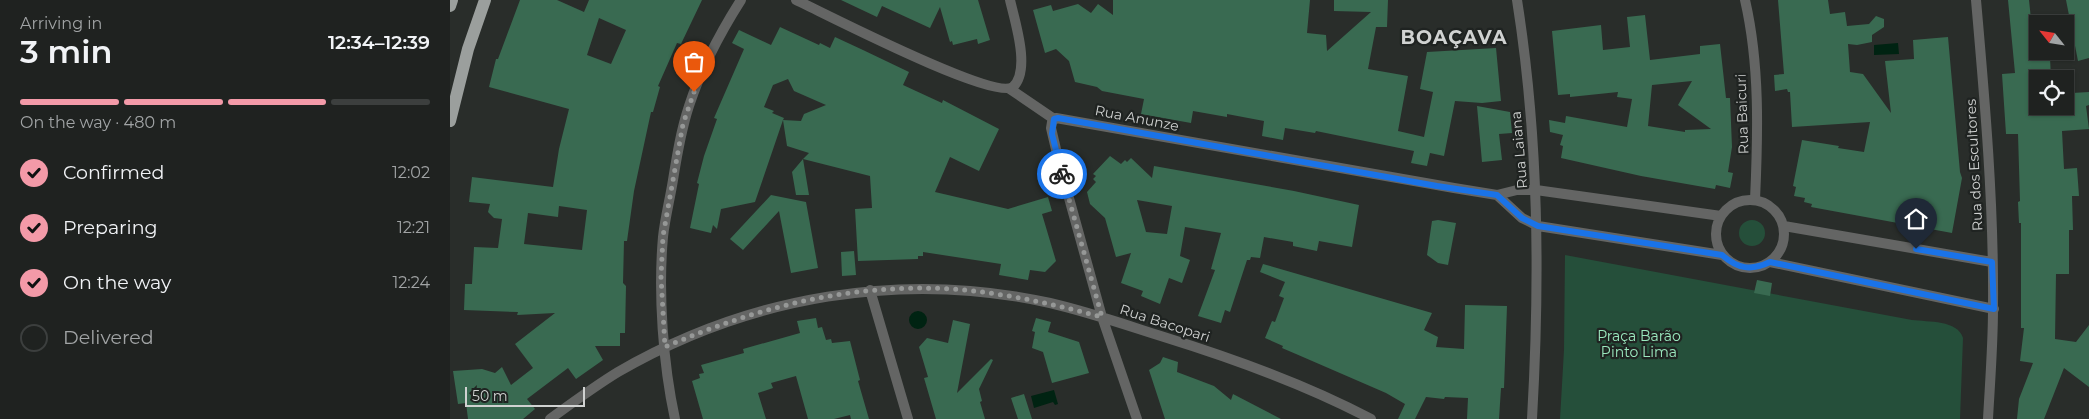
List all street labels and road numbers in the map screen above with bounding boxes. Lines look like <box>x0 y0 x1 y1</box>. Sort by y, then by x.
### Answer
street label: Rua Baicuri <box>1732 73 1752 155</box>
street label: Rua dos Escultores <box>1962 98 1986 231</box>
street label: Rua Anunze <box>1093 101 1181 135</box>
street label: Rua Laiana <box>1507 111 1531 189</box>
street label: Rua Bacopari <box>1118 300 1212 346</box>

